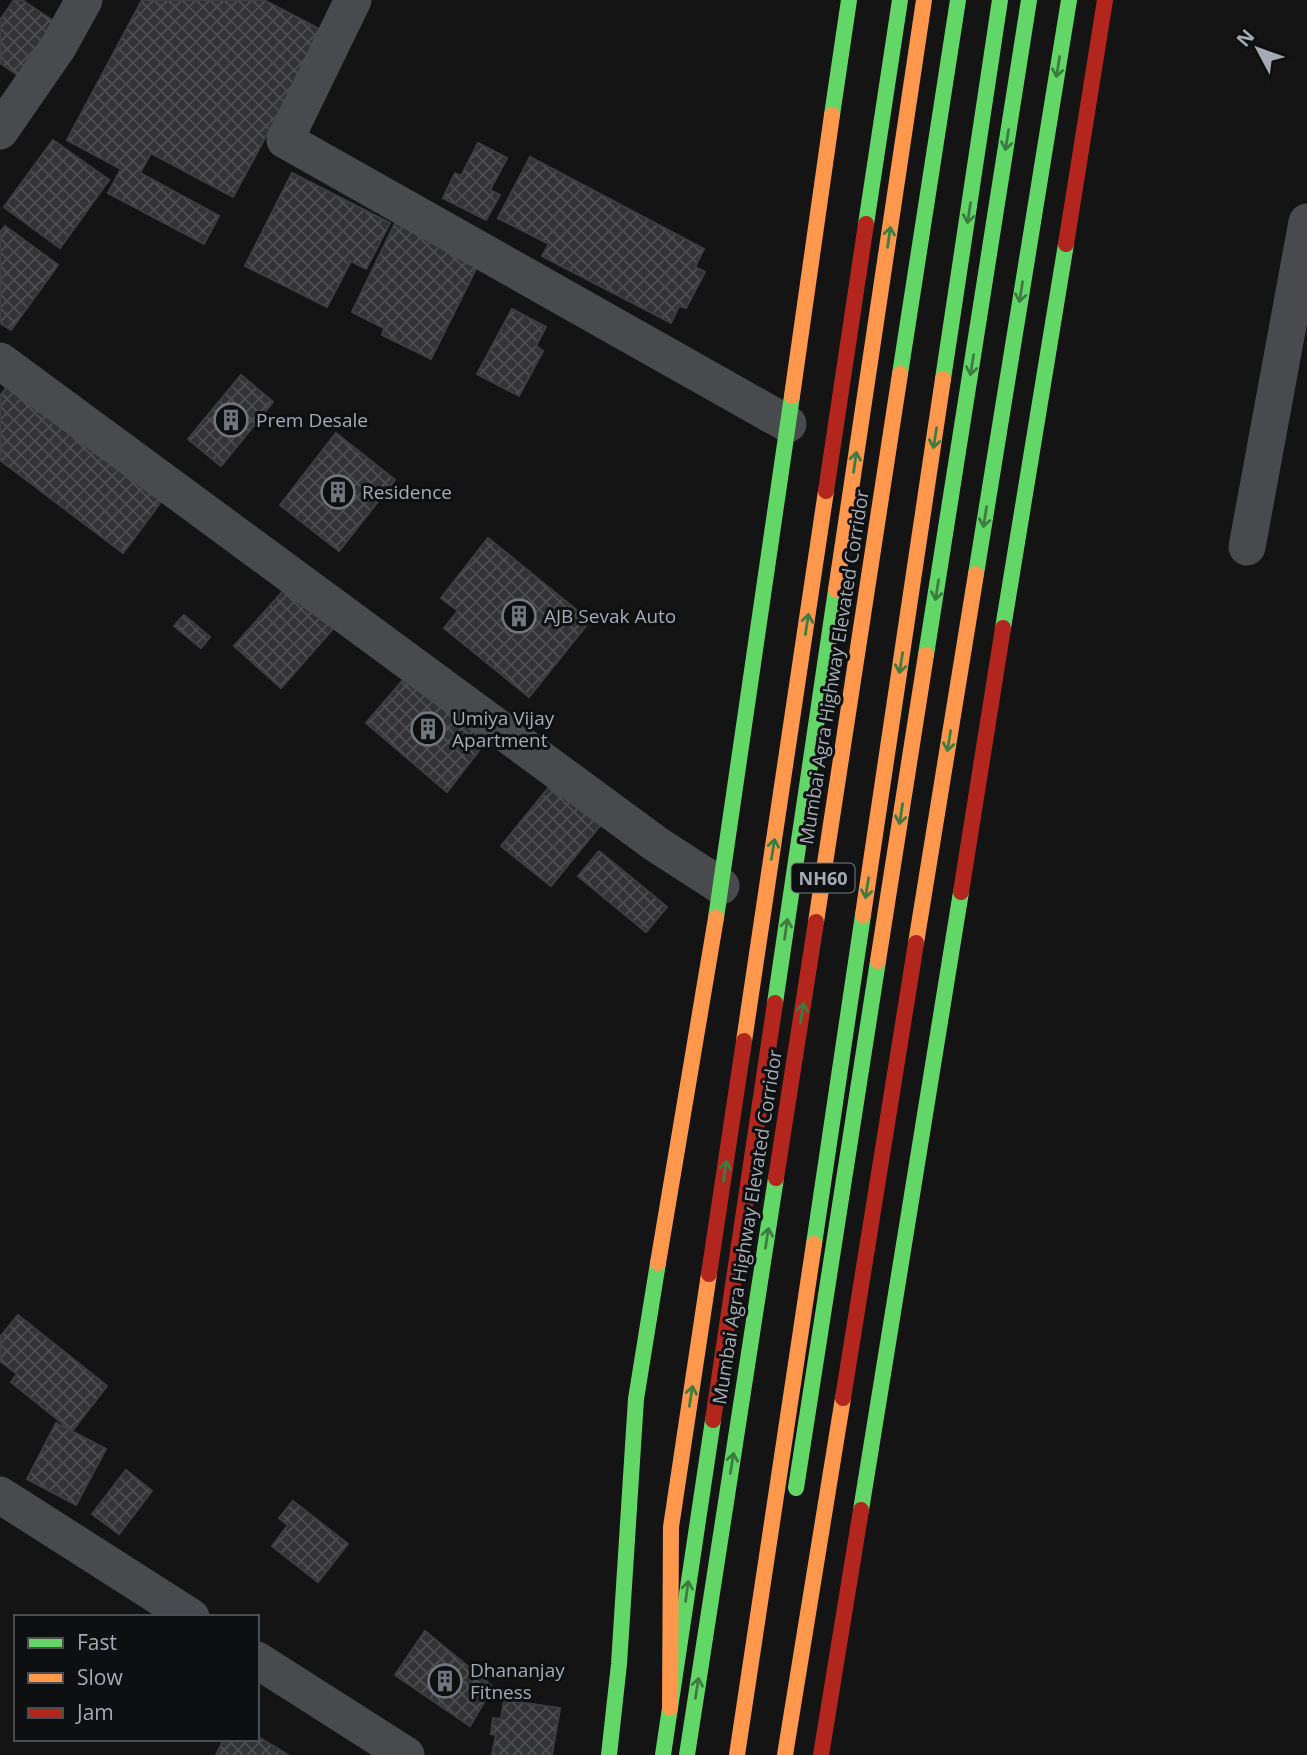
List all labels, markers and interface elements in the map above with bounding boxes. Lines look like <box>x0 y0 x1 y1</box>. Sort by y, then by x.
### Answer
north arrow <box>1223 14 1293 84</box>
text: N <box>1230 23 1260 52</box>
one-way arrow <box>1051 55 1064 78</box>
one-way arrow <box>1000 128 1013 151</box>
one-way arrow <box>962 201 975 224</box>
one-way arrow <box>882 226 895 249</box>
one-way arrow <box>1014 280 1027 303</box>
one-way arrow <box>965 353 978 376</box>
building icon: Prem Desale <box>212 401 250 439</box>
place label: Prem Desale <box>256 407 368 433</box>
one-way arrow <box>928 426 941 449</box>
one-way arrow <box>849 451 862 474</box>
building icon: Residence <box>319 473 357 511</box>
place label: Residence <box>362 479 452 505</box>
street label: Mumbai Agra Highway Elevated Corridor <box>793 487 875 846</box>
one-way arrow <box>978 505 991 527</box>
one-way arrow <box>930 578 943 600</box>
building icon: AJB Sevak Auto <box>500 597 538 635</box>
place label: AJB Sevak Auto <box>544 603 676 629</box>
one-way arrow <box>800 613 813 636</box>
one-way arrow <box>894 651 907 674</box>
place label: Umiya Vijay Apartment <box>452 705 555 753</box>
building icon: Umiya Vijay Apartment <box>409 710 447 748</box>
one-way arrow <box>942 729 955 752</box>
one-way arrow <box>894 802 907 825</box>
one-way arrow <box>767 838 780 861</box>
road number: NH60 <box>792 864 854 892</box>
one-way arrow <box>860 876 873 899</box>
one-way arrow <box>779 918 792 941</box>
one-way arrow <box>795 1002 808 1025</box>
street label: Mumbai Agra Highway Elevated Corridor <box>706 1047 788 1406</box>
one-way arrow <box>718 1160 731 1183</box>
one-way arrow <box>761 1227 774 1250</box>
one-way arrow <box>685 1385 698 1408</box>
one-way arrow <box>726 1452 739 1475</box>
one-way arrow <box>681 1580 694 1602</box>
legend <box>14 1615 259 1741</box>
text: Fast <box>77 1628 117 1656</box>
place label: Dhananjay Fitness <box>470 1657 565 1705</box>
building icon: Dhananjay Fitness <box>426 1662 464 1700</box>
text: Slow <box>77 1663 123 1691</box>
one-way arrow <box>691 1677 704 1699</box>
text: Jam <box>75 1698 114 1726</box>

